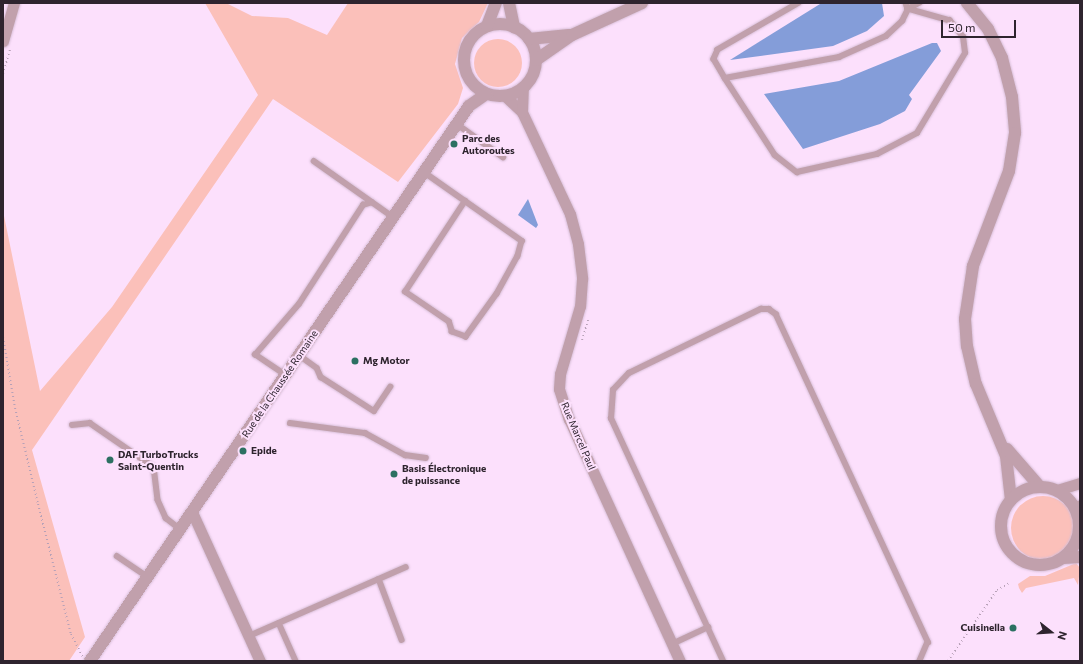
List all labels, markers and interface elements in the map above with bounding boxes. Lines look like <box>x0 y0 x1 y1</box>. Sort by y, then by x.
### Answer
scale bar <box>943 12 1018 38</box>
text: 50 m <box>948 20 976 34</box>
place label: Parc des Autoroutes <box>462 132 515 156</box>
marker: Parc des Autoroutes <box>449 139 459 149</box>
street label: Rue de la Chaussée Romaine <box>240 328 320 440</box>
place label: Mg Motor <box>363 355 410 367</box>
marker: Mg Motor <box>350 356 360 366</box>
street label: Rue Marcel Paul <box>558 400 598 472</box>
place label: Epide <box>251 445 277 457</box>
marker: Epide <box>238 446 248 456</box>
place label: DAF TurboTrucks Saint-Quentin <box>118 448 198 472</box>
marker: DAF TurboTrucks Saint-Quentin <box>105 455 115 465</box>
place label: Basis Électronique de puissance <box>402 462 486 486</box>
marker: Basis Électronique de puissance <box>389 469 399 479</box>
north arrow <box>1031 612 1071 652</box>
place label: Cuisinella <box>960 622 1005 634</box>
marker: Cuisinella <box>1008 623 1018 633</box>
text: N <box>1056 630 1070 641</box>

